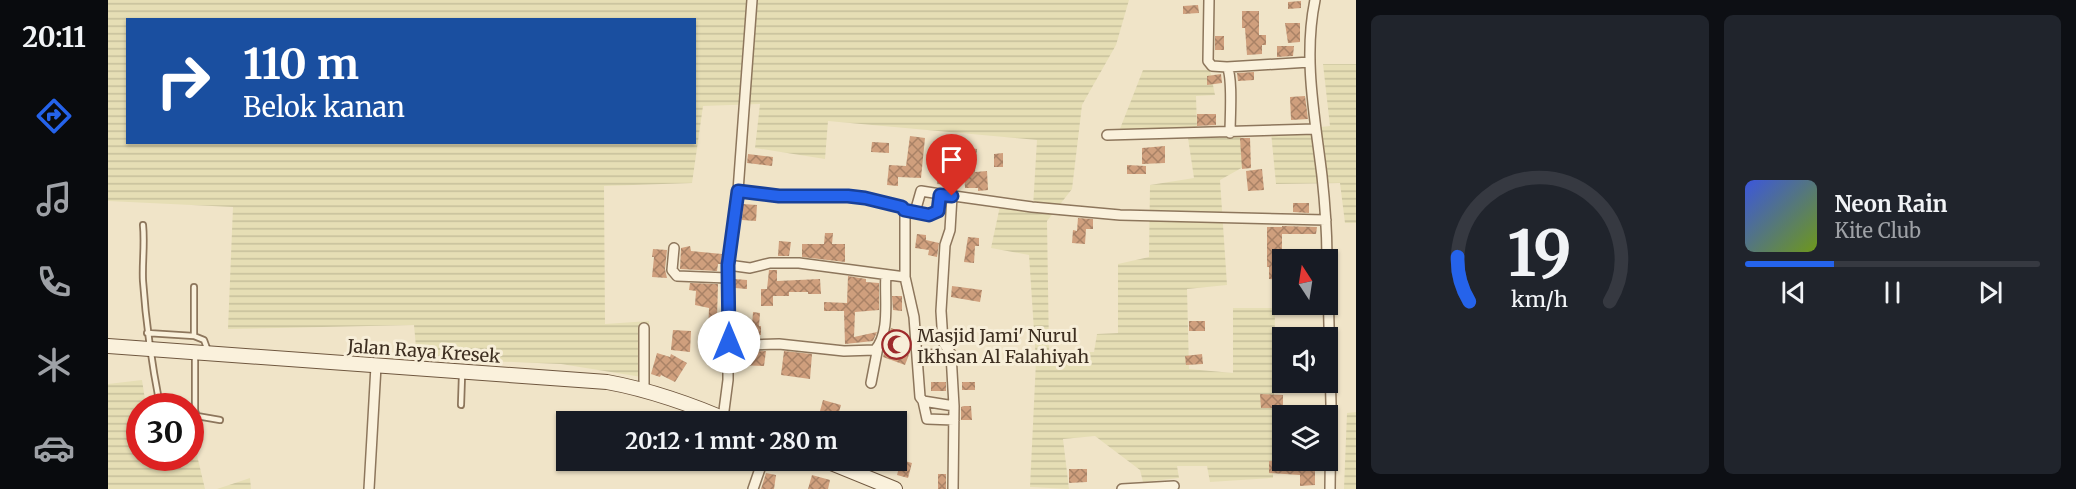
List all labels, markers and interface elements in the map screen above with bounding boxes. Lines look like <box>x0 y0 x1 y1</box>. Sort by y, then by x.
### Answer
text: 20:11 <box>22 20 86 54</box>
text: 110 m <box>243 38 359 90</box>
icon: right <box>144 42 222 120</box>
text: Belok kanan <box>243 90 405 124</box>
icon: directions <box>33 95 75 137</box>
pin <box>926 134 977 196</box>
icon: arrive <box>935 143 968 176</box>
icon: music <box>33 178 75 220</box>
text: Neon Rain <box>1835 190 1948 218</box>
text: 19 <box>1508 215 1572 293</box>
text: Kite Club <box>1835 218 1921 243</box>
north arrow <box>1272 249 1338 315</box>
map controls <box>1272 249 1338 471</box>
icon: phone <box>33 261 75 303</box>
icon: previous <box>1777 276 1810 309</box>
icon: pause <box>1876 276 1909 309</box>
icon: next <box>1974 276 2007 309</box>
text: km/h <box>1511 286 1568 313</box>
position arrow <box>697 310 761 374</box>
place label: Masjid Jami' Nurul Ikhsan Al Falahiyah <box>917 324 1089 368</box>
button: sound <box>1272 327 1338 393</box>
mosque icon: Masjid Jami' Nurul Ikhsan Al Falahiyah <box>880 329 912 361</box>
street label: Jalan Raya Kresek <box>346 334 502 368</box>
icon: climate <box>33 344 75 386</box>
speed limit sign: 30 <box>126 393 204 471</box>
button: layers <box>1272 405 1338 471</box>
icon: car <box>33 427 75 469</box>
text: 20:12 · 1 mnt · 280 m <box>625 427 838 455</box>

